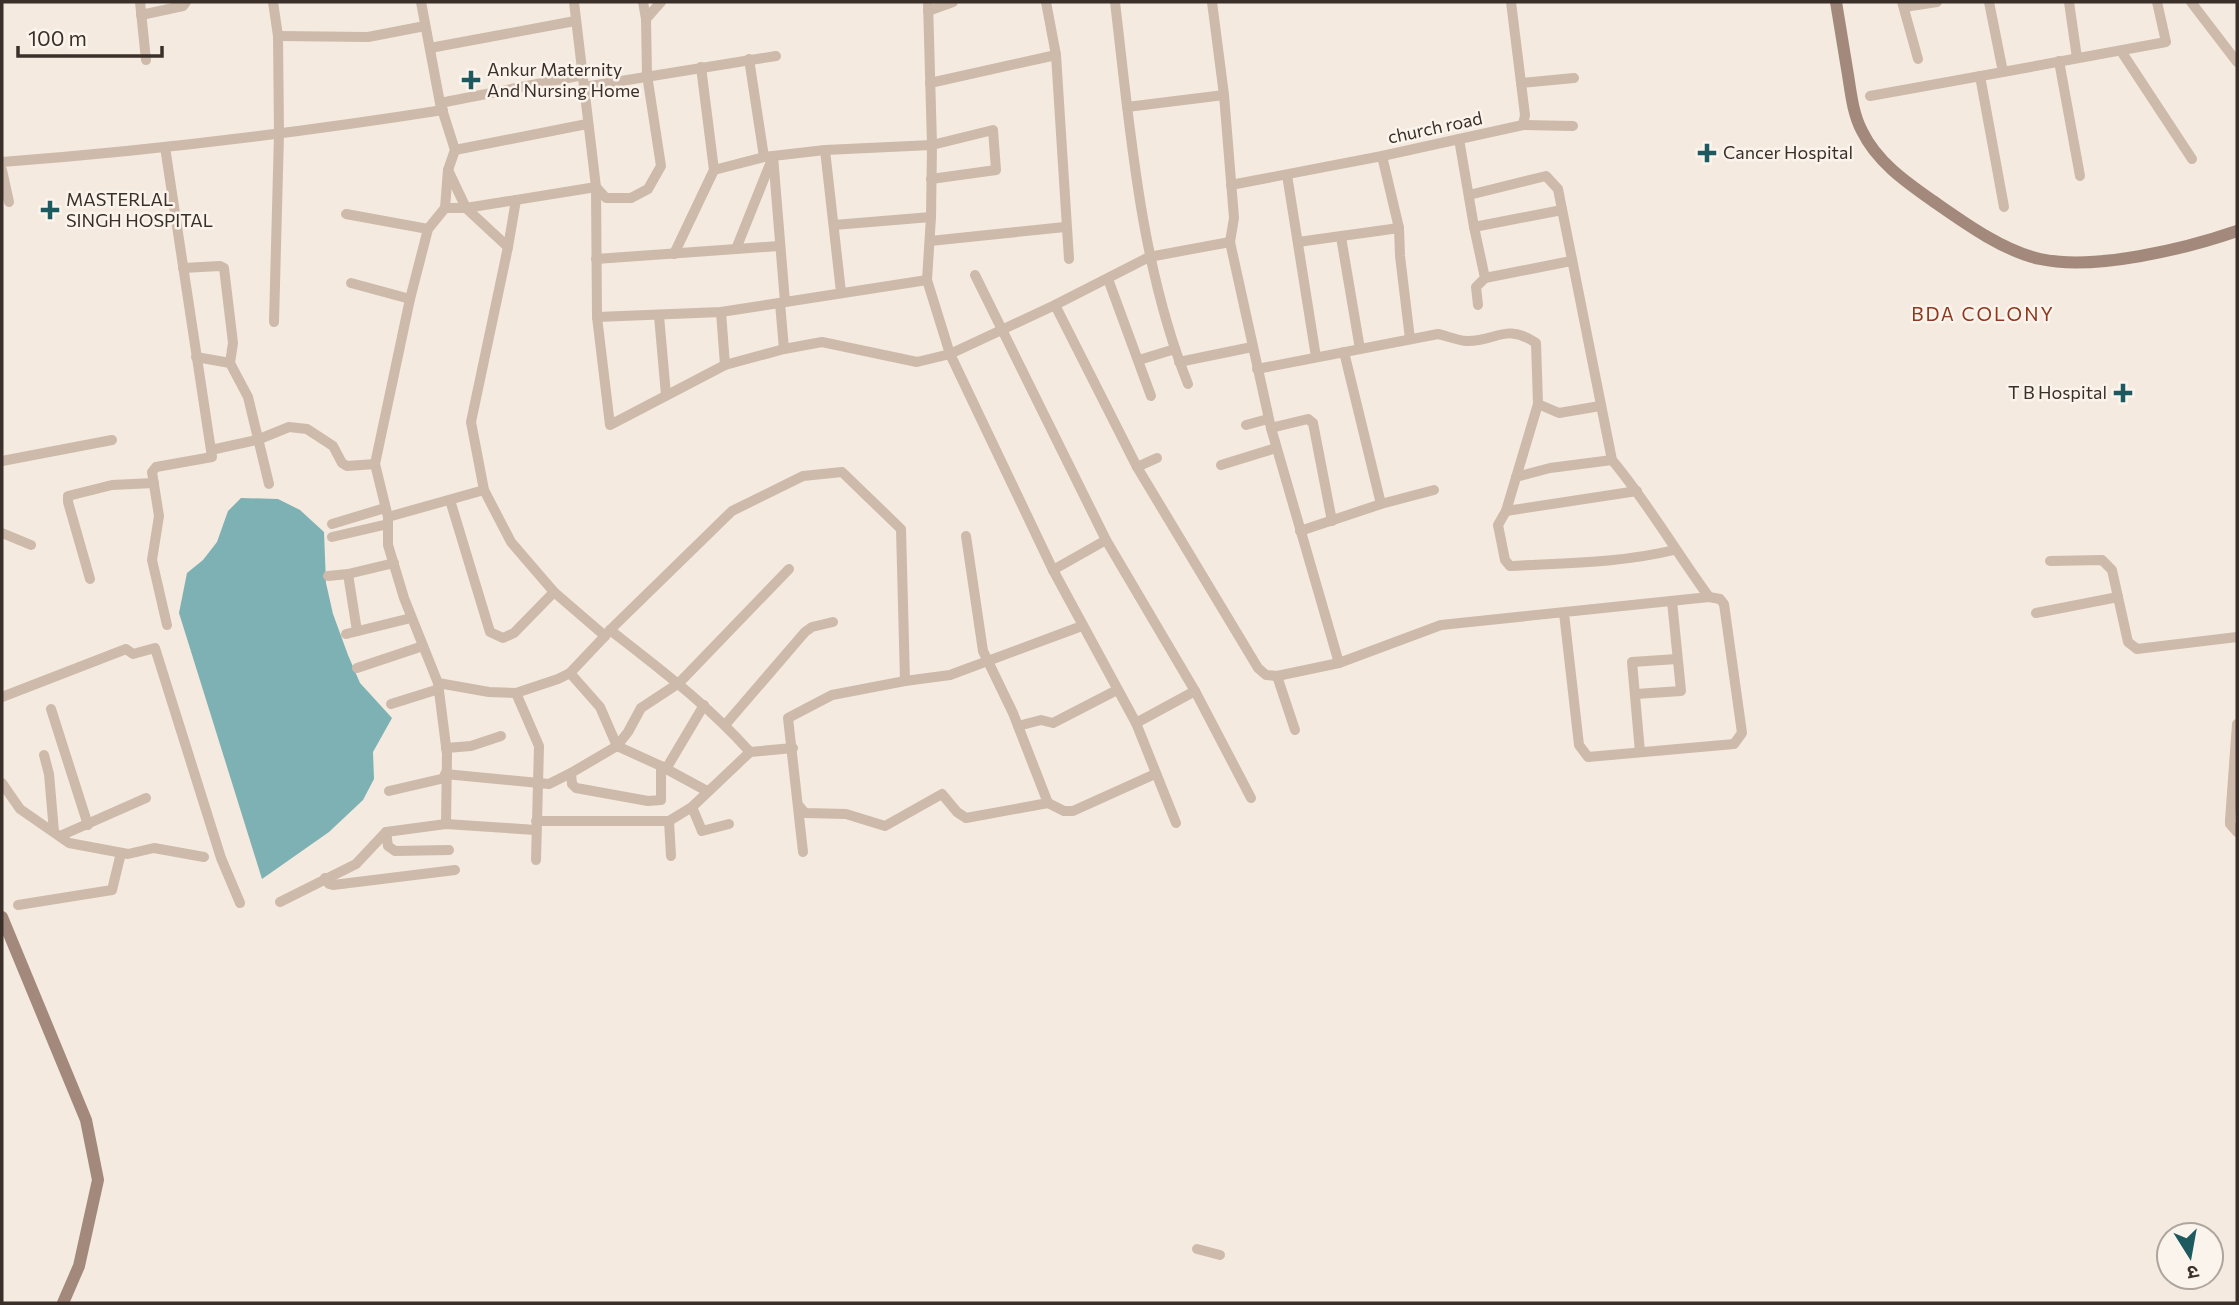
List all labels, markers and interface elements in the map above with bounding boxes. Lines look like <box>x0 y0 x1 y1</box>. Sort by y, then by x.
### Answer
scale bar <box>18 14 161 58</box>
text: 100 m <box>28 25 87 50</box>
place label: Ankur Maternity And Nursing Home <box>487 58 640 101</box>
marker: Ankur Maternity And Nursing Home <box>461 70 481 90</box>
street label: church road <box>1385 106 1484 148</box>
place label: Cancer Hospital <box>1723 141 1853 163</box>
marker: Cancer Hospital <box>1697 143 1717 163</box>
place label: MASTERLAL SINGH HOSPITAL <box>66 188 213 231</box>
marker: MASTERLAL SINGH HOSPITAL <box>40 200 60 220</box>
district label: BDA COLONY <box>1911 302 2055 325</box>
place label: T B Hospital <box>2008 381 2107 403</box>
marker: T B Hospital <box>2113 383 2133 403</box>
north arrow <box>2155 1221 2225 1291</box>
text: उ <box>2185 1261 2201 1286</box>

